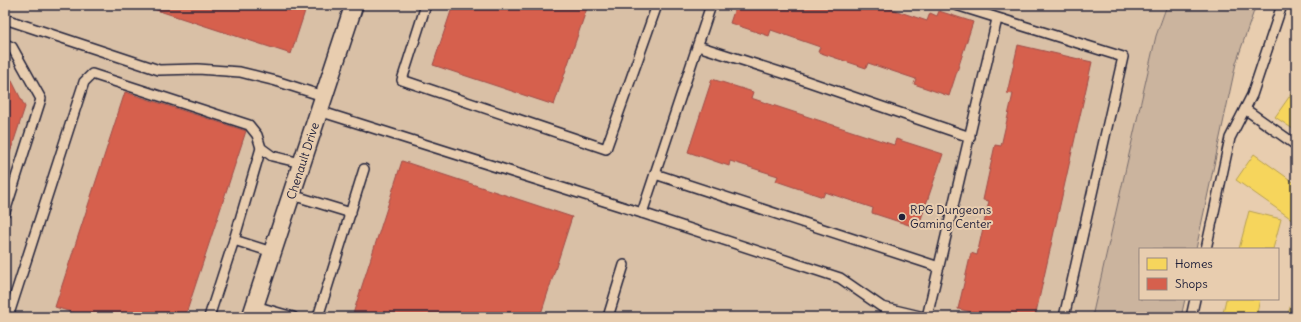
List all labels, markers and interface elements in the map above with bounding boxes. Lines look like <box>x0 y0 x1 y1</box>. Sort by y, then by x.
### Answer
street label: Chenault Drive <box>283 120 322 201</box>
place label: RPG Dungeons Gaming Center <box>910 202 992 231</box>
marker: RPG Dungeons Gaming Center <box>897 212 907 222</box>
legend <box>1139 248 1279 300</box>
text: Homes <box>1175 256 1213 271</box>
text: Shops <box>1175 276 1208 291</box>

